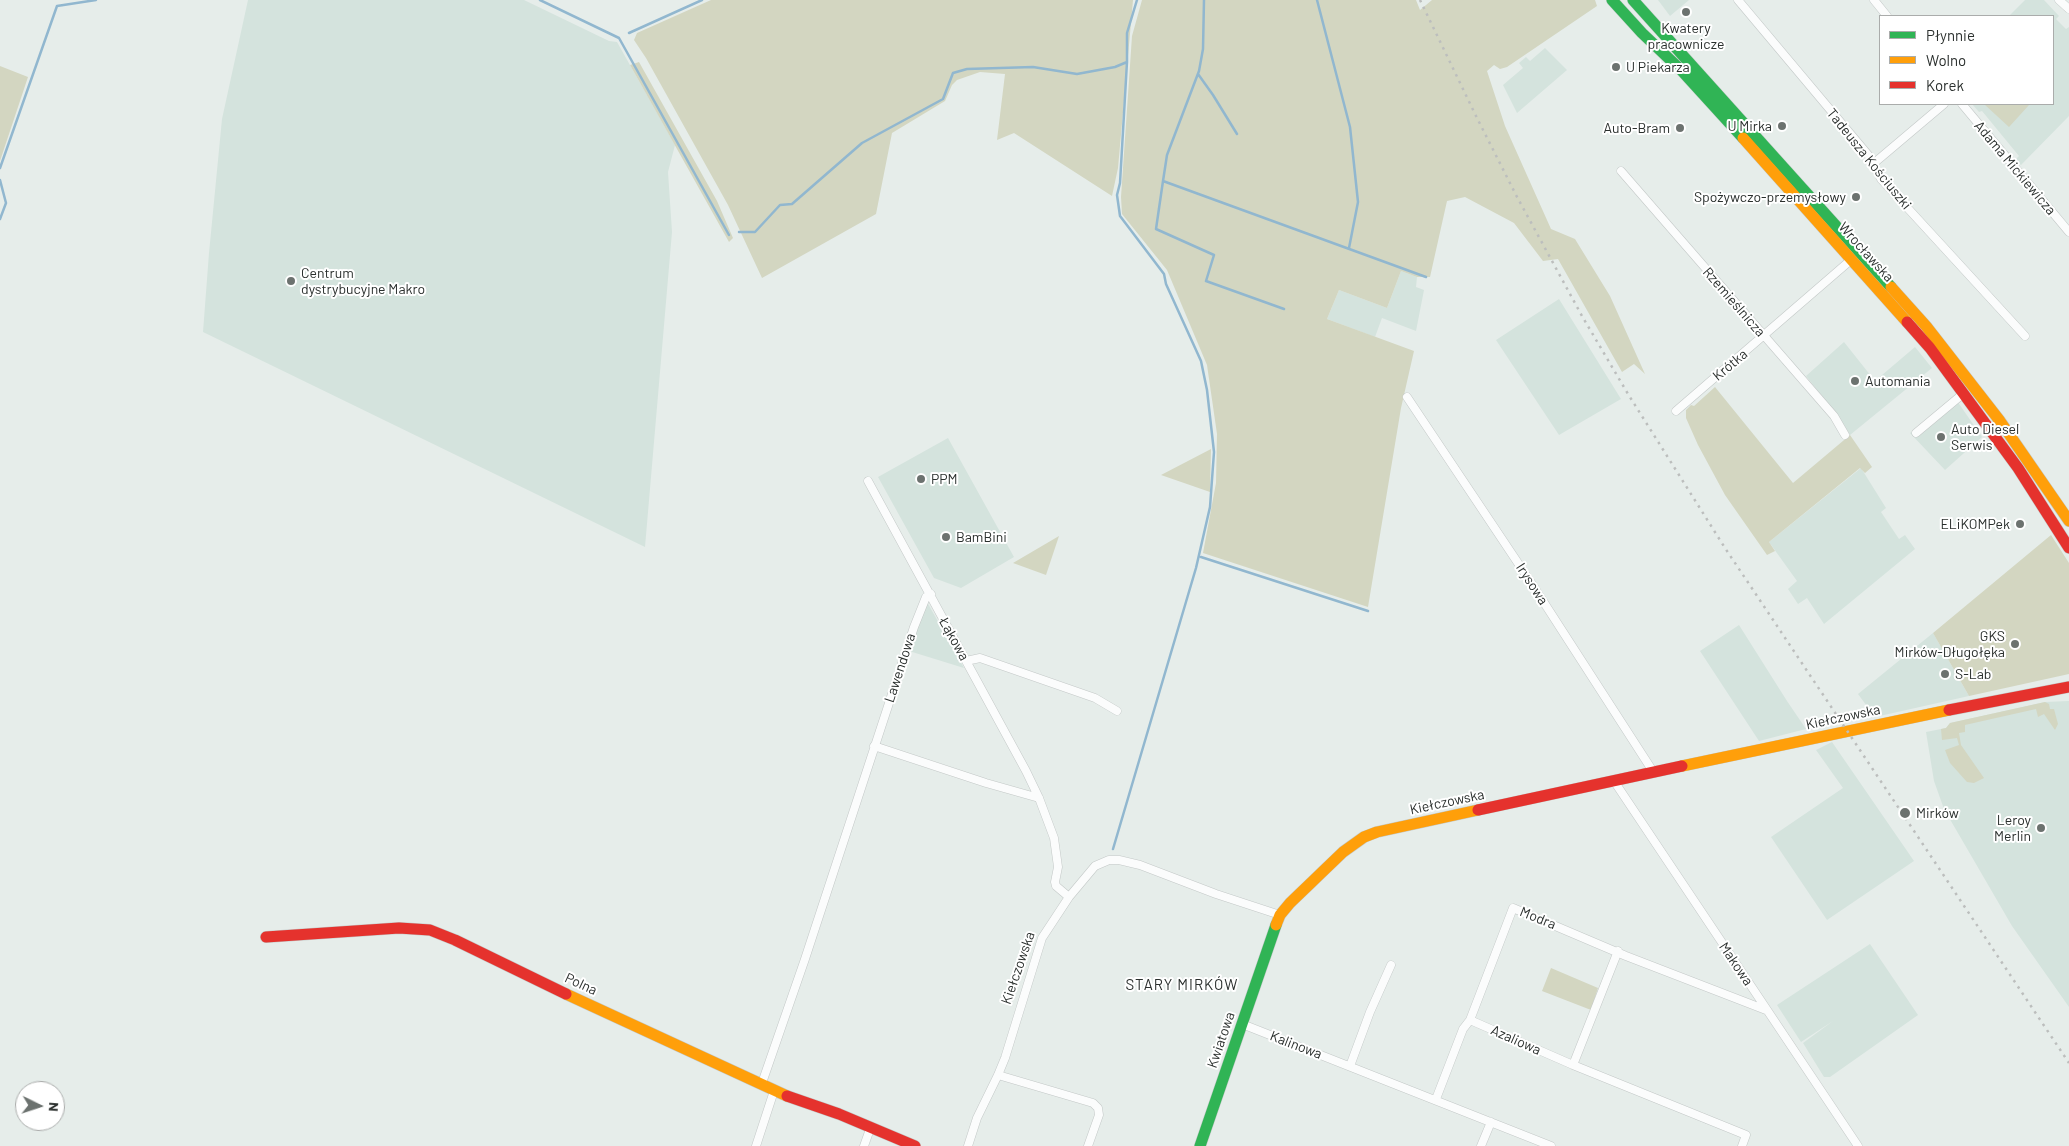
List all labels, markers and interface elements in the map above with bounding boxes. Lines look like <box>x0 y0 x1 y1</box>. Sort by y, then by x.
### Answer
marker: Kwatery pracownicze <box>1680 6 1692 18</box>
legend <box>1879 15 2054 105</box>
place label: Kwatery pracownicze <box>1648 20 1724 52</box>
text: Płynnie <box>1926 26 1975 44</box>
text: Wolno <box>1926 51 1966 69</box>
place label: U Piekarza <box>1626 59 1690 75</box>
marker: U Piekarza <box>1610 61 1622 73</box>
text: Korek <box>1926 76 1964 94</box>
street label: Tadeusza Kościuszki <box>1823 105 1915 213</box>
place label: U Mirka <box>1727 118 1772 134</box>
street label: Adama Mickiewicza <box>1971 118 2059 218</box>
place label: Auto-Bram <box>1603 120 1670 136</box>
marker: U Mirka <box>1776 120 1788 132</box>
marker: Auto-Bram <box>1674 122 1686 134</box>
place label: Spożywczo-przemysłowy <box>1694 189 1846 205</box>
marker: Spożywczo-przemysłowy <box>1850 191 1862 203</box>
street label: Wrocławska <box>1835 219 1897 285</box>
street label: Rzemieślnicza <box>1699 264 1769 340</box>
place label: Centrum dystrybucyjne Makro <box>301 265 425 298</box>
marker: Centrum dystrybucyjne Makro <box>285 275 297 287</box>
street label: Krótka <box>1709 346 1751 384</box>
place label: Automania <box>1865 373 1931 389</box>
marker: Automania <box>1849 375 1861 387</box>
place label: Auto Diesel Serwis <box>1951 421 2019 454</box>
marker: Auto Diesel Serwis <box>1935 431 1947 443</box>
place label: PPM <box>931 471 958 487</box>
marker: PPM <box>915 473 927 485</box>
place label: ELiKOMPek <box>1940 516 2010 532</box>
marker: ELiKOMPek <box>2014 518 2026 530</box>
place label: BamBini <box>956 529 1007 545</box>
marker: BamBini <box>940 531 952 543</box>
street label: Irysowa <box>1512 560 1552 608</box>
street label: Łąkowa <box>935 615 973 663</box>
place label: GKS Mirków-Długołęka <box>1895 628 2005 660</box>
street label: Lawendowa <box>881 631 919 705</box>
marker: GKS Mirków-Długołęka <box>2009 638 2021 650</box>
place label: S-Lab <box>1955 666 1991 682</box>
marker: S-Lab <box>1939 668 1951 680</box>
street label: Kiełczowska <box>1804 701 1882 733</box>
street label: Kiełczowska <box>1408 786 1486 818</box>
place label: Mirków <box>1916 805 1959 821</box>
marker: Mirków <box>1898 806 1912 820</box>
place label: Leroy Merlin <box>1994 812 2031 844</box>
marker: Leroy Merlin <box>2035 822 2047 834</box>
street label: Modra <box>1517 903 1559 933</box>
street label: Kiełczowska <box>998 929 1038 1007</box>
street label: Makowa <box>1716 939 1756 989</box>
street label: Polna <box>562 969 600 999</box>
district label: STARY MIRKÓW <box>1124 976 1240 994</box>
street label: Kwiatowa <box>1204 1010 1238 1070</box>
street label: Azaliowa <box>1488 1022 1544 1058</box>
street label: Kalinowa <box>1268 1027 1324 1063</box>
north arrow <box>15 1081 65 1131</box>
text: N <box>46 1102 63 1112</box>

